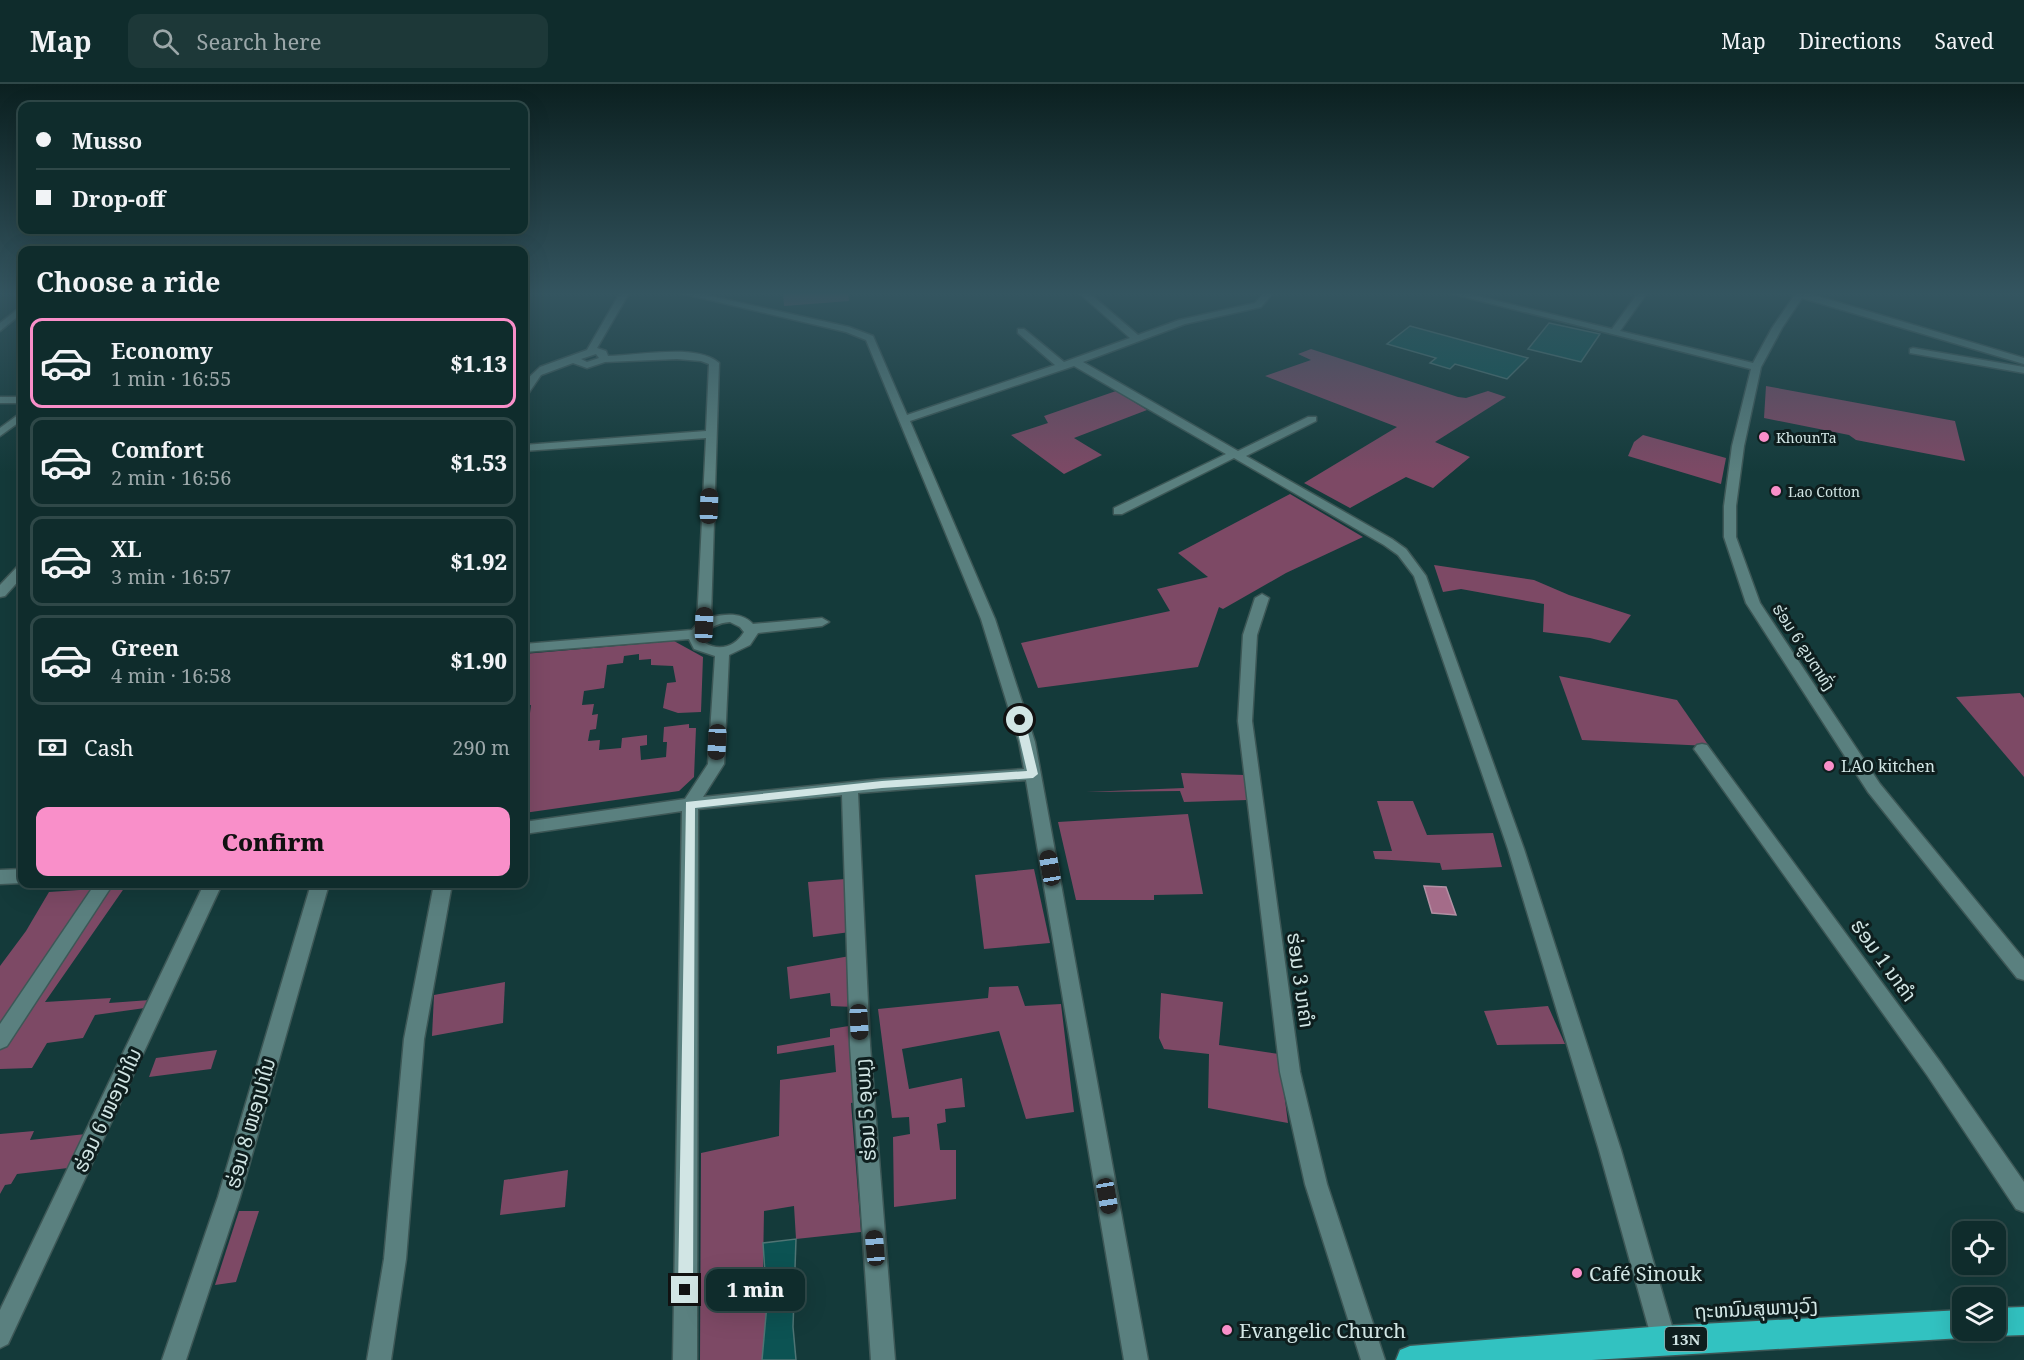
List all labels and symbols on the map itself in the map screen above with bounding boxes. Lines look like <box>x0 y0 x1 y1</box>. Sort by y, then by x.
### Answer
place label: KhounTa <box>1776 428 1837 447</box>
marker: KhounTa <box>1757 430 1771 444</box>
place label: Lao Cotton <box>1788 482 1860 501</box>
marker: Lao Cotton <box>1769 484 1783 498</box>
car <box>699 488 719 524</box>
street label: ຮ່ອມ 6 ຂູນຕາທົ່ງ <box>1768 599 1840 695</box>
car <box>694 607 714 643</box>
route start <box>1006 706 1033 733</box>
car <box>707 724 727 760</box>
place label: LAO kitchen <box>1841 755 1935 777</box>
marker: LAO kitchen <box>1822 759 1836 773</box>
car <box>1038 849 1062 887</box>
street label: ຮ່ອມ 1 ນາຄຳ <box>1845 913 1923 1007</box>
street label: ຮ່ອມ 3 ນາຄຳ <box>1281 931 1321 1029</box>
car <box>849 1004 869 1040</box>
street label: ຮ່ອມ 6 ໜອງປາໃນ <box>66 1043 148 1177</box>
street label: ຮ່ອມ 8 ໜອງປາໃນ <box>219 1055 281 1191</box>
street label: ຮ່ອມ 5 ອຸບມຸງ <box>848 1058 882 1162</box>
car <box>1095 1177 1119 1215</box>
car <box>864 1229 886 1267</box>
place label: Café Sinouk <box>1589 1260 1702 1287</box>
marker: Café Sinouk <box>1570 1266 1584 1280</box>
callout: 1 min <box>706 1269 805 1311</box>
route end <box>671 1276 698 1303</box>
street label: ຖະຫນົນສຸພານຸວົງ <box>1693 1291 1819 1325</box>
place label: Evangelic Church <box>1239 1317 1406 1344</box>
marker: Evangelic Church <box>1220 1323 1234 1337</box>
road number: 13N <box>1665 1327 1707 1351</box>

